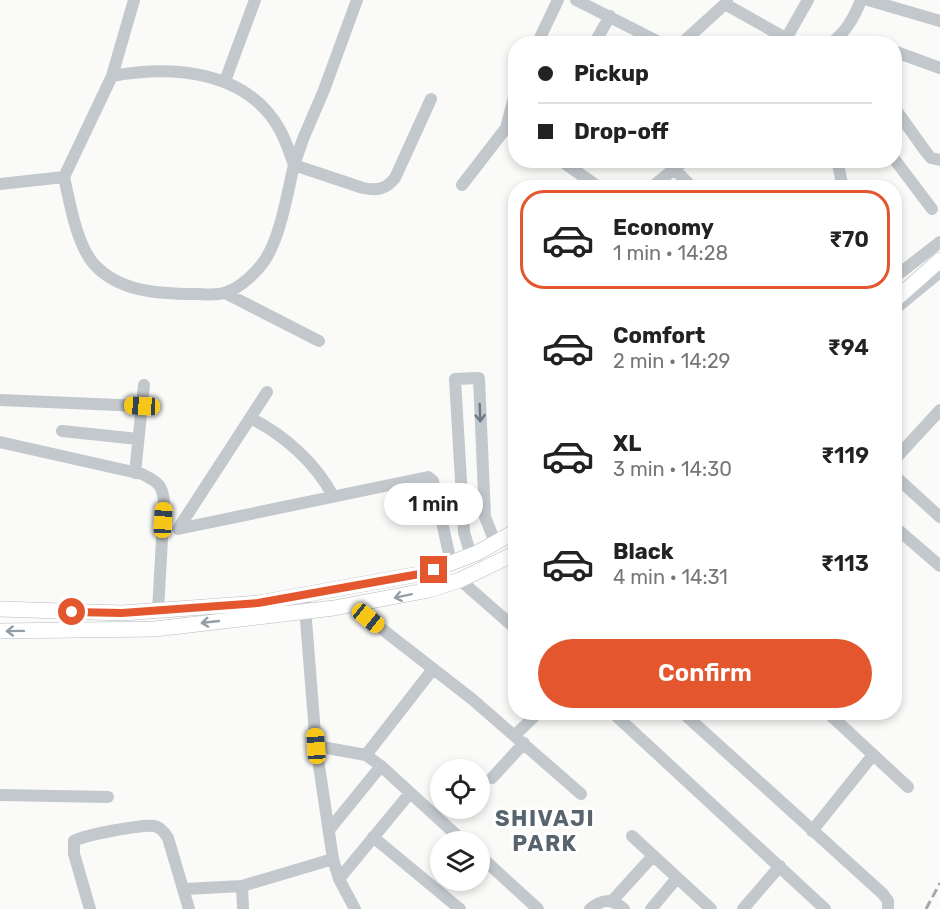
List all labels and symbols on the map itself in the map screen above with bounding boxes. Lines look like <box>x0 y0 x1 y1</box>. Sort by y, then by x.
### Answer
car <box>124 396 160 416</box>
one-way arrow <box>475 403 486 423</box>
callout: 1 min <box>384 483 484 525</box>
car <box>153 502 173 538</box>
route end <box>420 556 447 583</box>
one-way arrow <box>393 590 412 602</box>
route start <box>58 598 85 625</box>
car <box>348 600 388 636</box>
one-way arrow <box>200 617 220 628</box>
one-way arrow <box>6 625 26 637</box>
car <box>306 727 326 765</box>
district label: SHIVAJI PARK <box>495 805 595 857</box>

